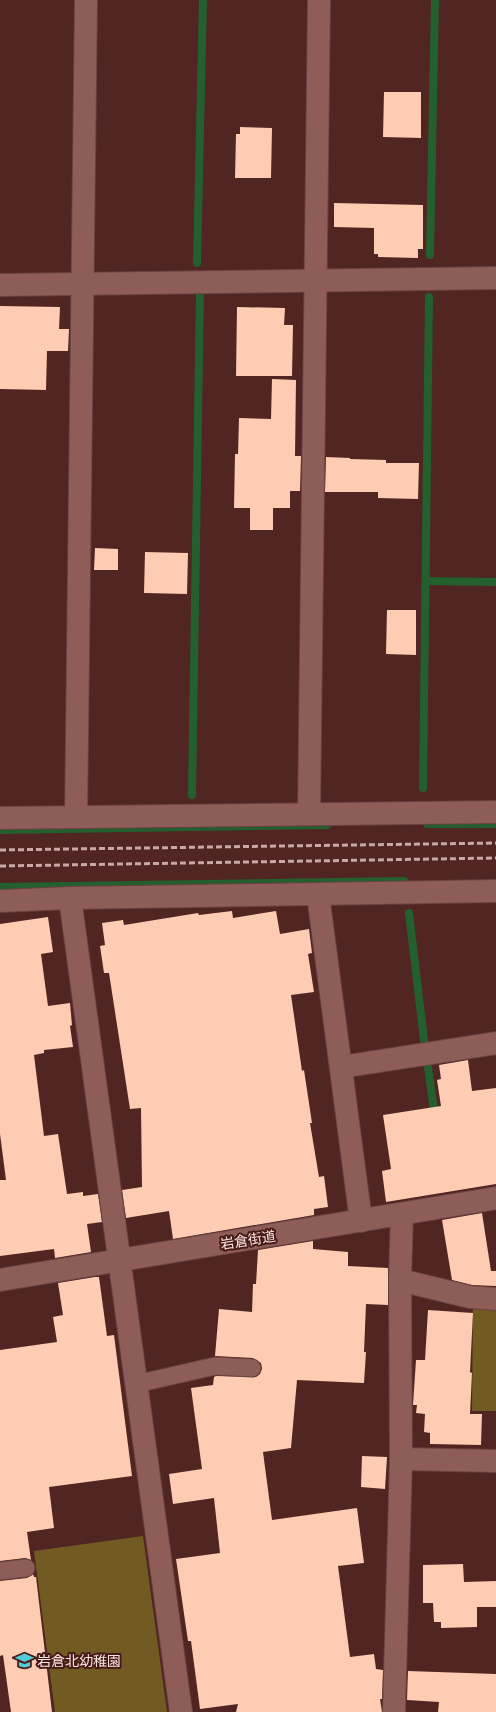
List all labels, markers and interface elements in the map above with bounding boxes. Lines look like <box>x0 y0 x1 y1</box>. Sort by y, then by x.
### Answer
street label: 岩倉街道 <box>219 1228 277 1252</box>
school or university icon: 岩倉北幼稚園 <box>14 1651 34 1671</box>
place label: 岩倉北幼稚園 <box>37 1653 121 1669</box>

